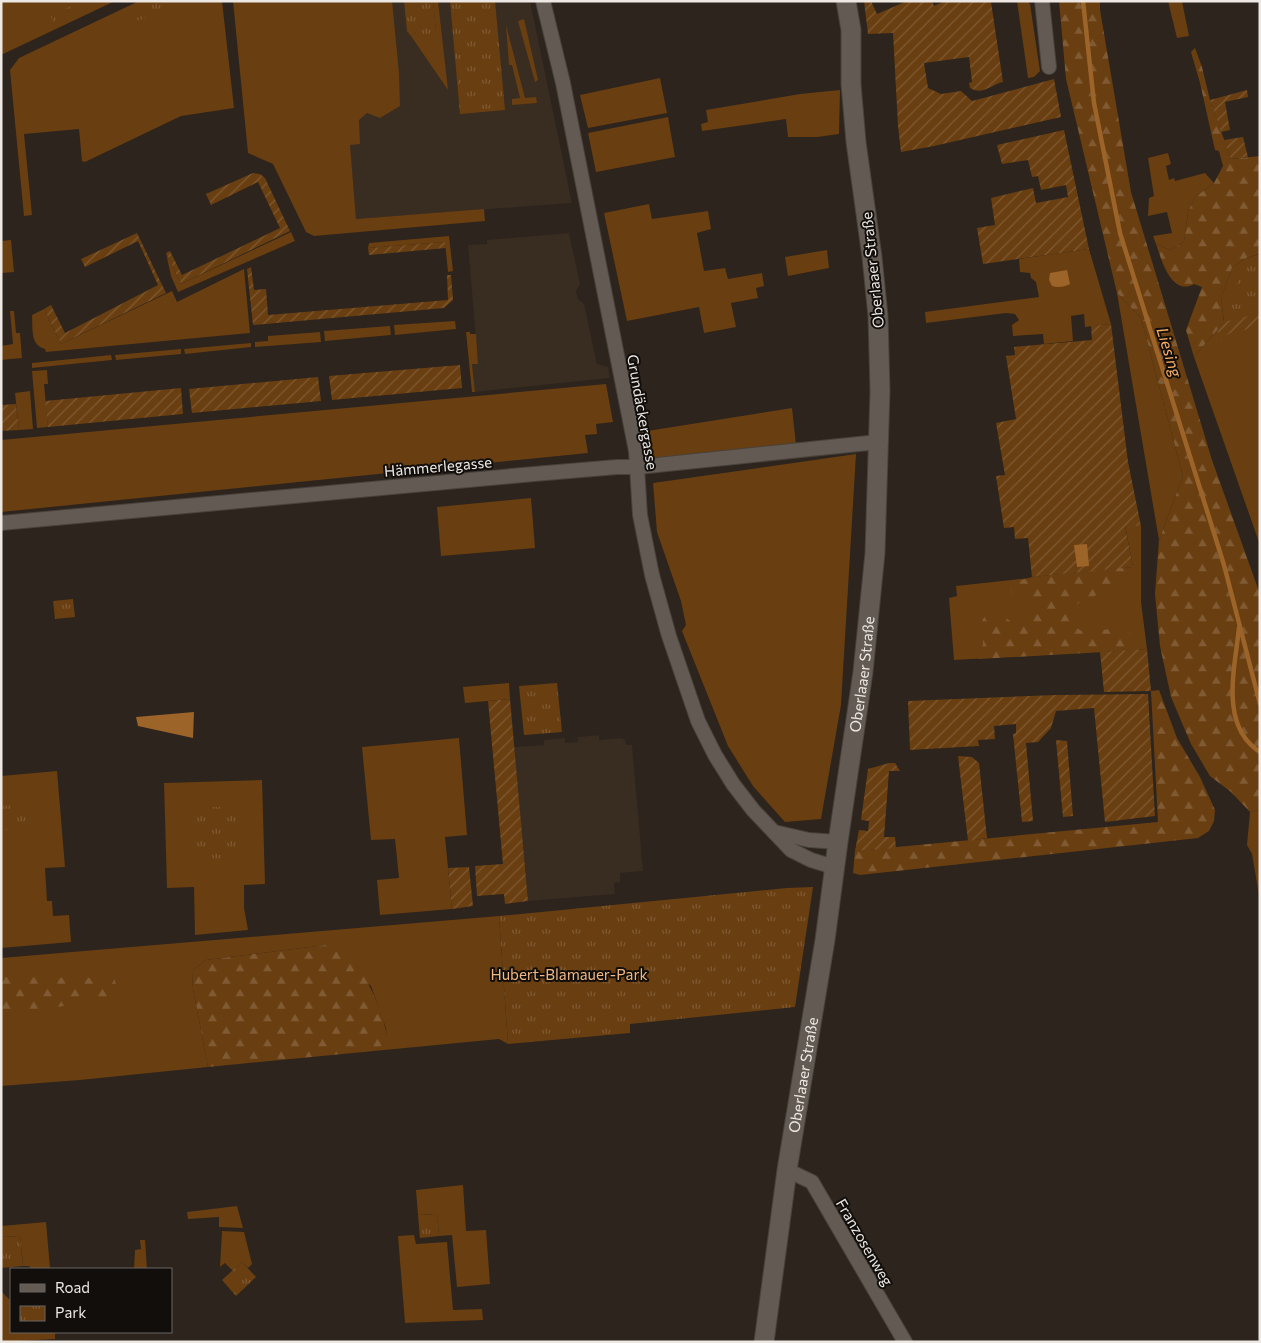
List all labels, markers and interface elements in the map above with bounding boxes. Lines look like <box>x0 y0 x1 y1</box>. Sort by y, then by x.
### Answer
street label: Oberlaaer Straße <box>857 211 887 329</box>
water label: Liesing <box>1153 325 1187 380</box>
street label: Grundäckergasse <box>624 353 662 471</box>
street label: Hämmerlegasse <box>383 452 493 480</box>
street label: Oberlaaer Straße <box>845 615 878 733</box>
park label: Hubert-Blamauer-Park <box>490 965 648 983</box>
street label: Oberlaaer Straße <box>784 1016 821 1134</box>
street label: Franzosenweg <box>833 1195 897 1289</box>
legend <box>10 1268 172 1333</box>
text: Road <box>55 1278 90 1296</box>
text: Park <box>55 1303 86 1321</box>

